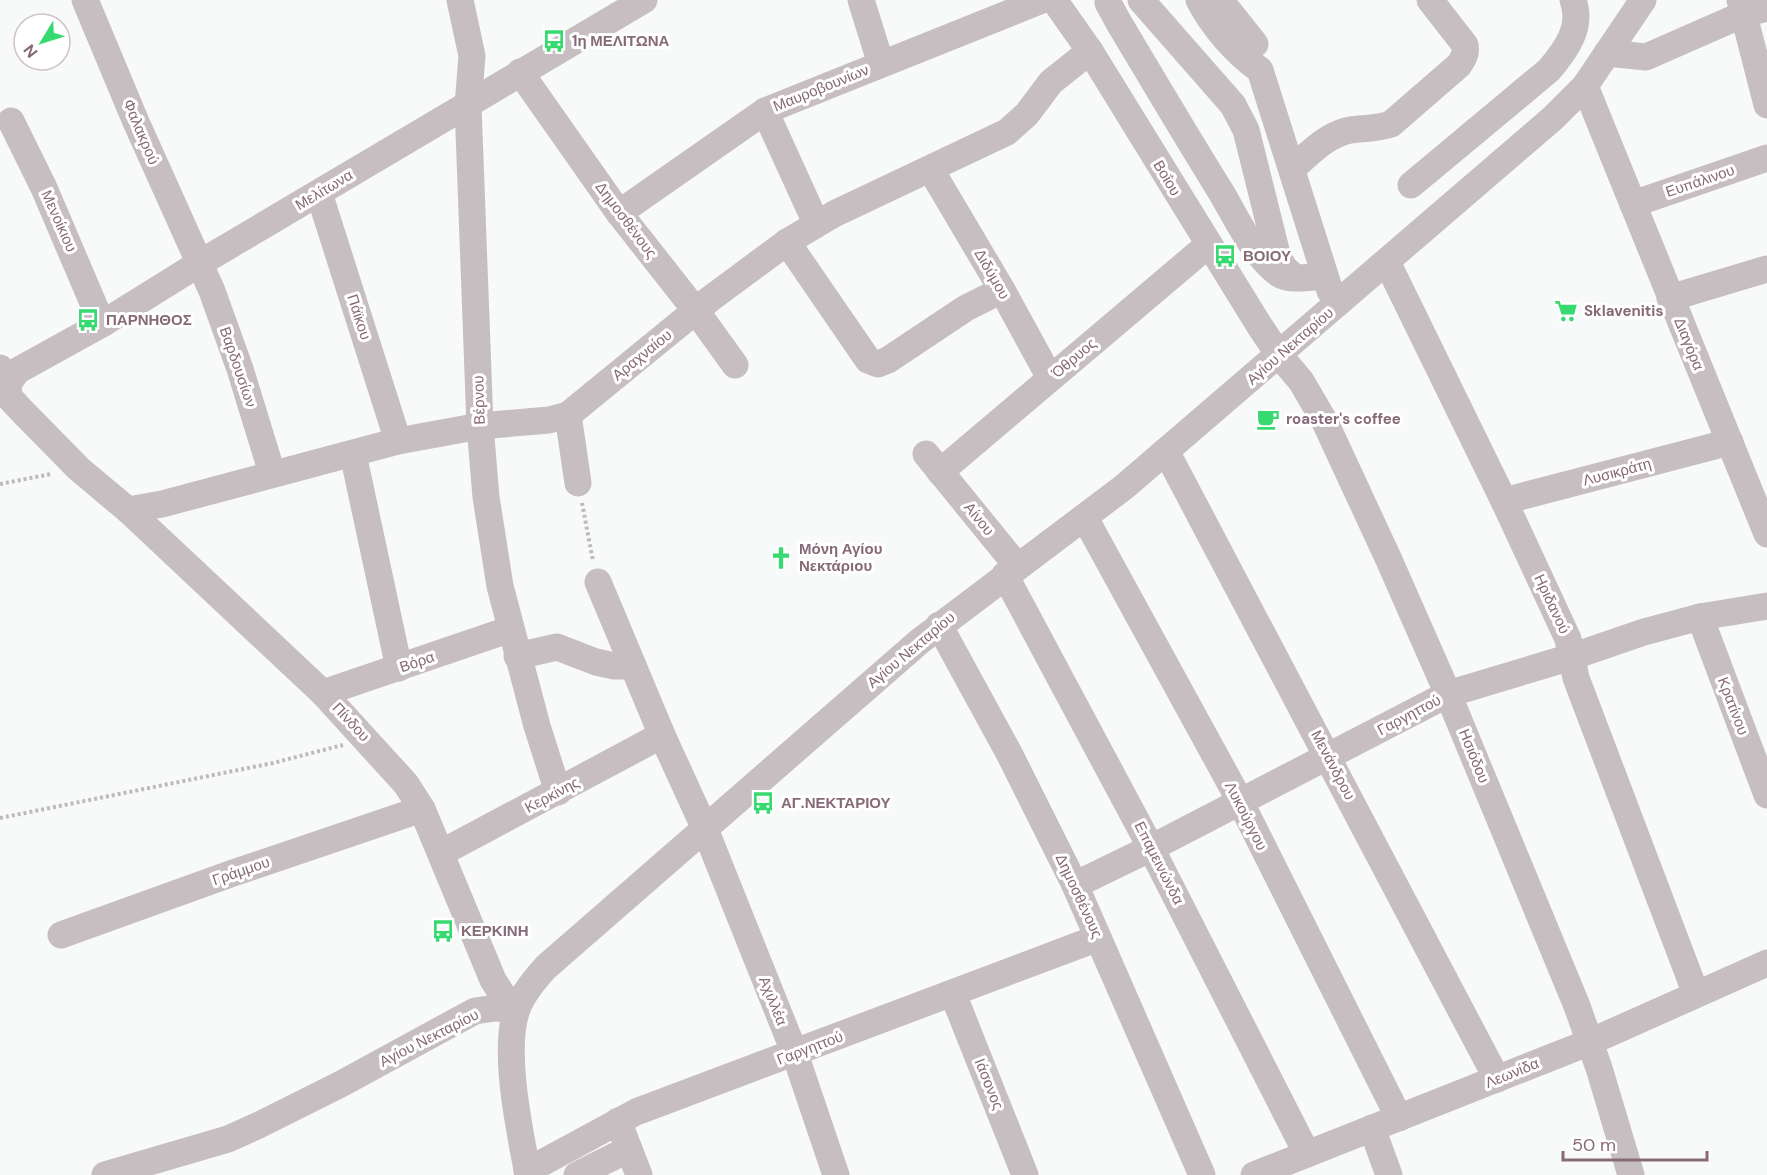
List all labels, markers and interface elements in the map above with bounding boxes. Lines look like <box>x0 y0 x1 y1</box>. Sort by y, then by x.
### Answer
north arrow <box>12 12 72 72</box>
bus stop icon: 1η ΜΕΛΙΤΩΝΑ <box>541 28 567 54</box>
place label: 1η ΜΕΛΙΤΩΝΑ <box>572 31 670 51</box>
text: N <box>19 40 42 62</box>
street label: Μαυροβουνίων <box>770 60 872 116</box>
street label: Φαλακρού <box>118 96 164 168</box>
street label: Βοΐου <box>1149 156 1185 200</box>
street label: Ευπάλινου <box>1663 160 1737 202</box>
street label: Μελίτωνα <box>292 165 357 215</box>
street label: Δημοσθένους <box>591 178 661 262</box>
street label: Μενοίκιου <box>36 187 82 255</box>
bus stop icon: ΒΟΙΟΥ <box>1212 243 1238 269</box>
street label: Διδύμου <box>970 245 1014 303</box>
place label: ΒΟΙΟΥ <box>1243 246 1291 266</box>
street label: Πάϊκου <box>342 292 376 342</box>
supermarket icon: Sklavenitis <box>1553 298 1579 324</box>
place label: Sklavenitis <box>1584 301 1663 321</box>
street label: Αγίου Νεκταρίου <box>1242 303 1338 389</box>
bus stop icon: ΠΑΡΝΗΘΟΣ <box>75 307 101 333</box>
place label: ΠΑΡΝΗΘΟΣ <box>106 310 192 330</box>
street label: Διαγόρα <box>1669 315 1709 374</box>
street label: Βαρδουσίων <box>215 324 261 410</box>
street label: Αραχναίου <box>608 325 676 385</box>
street label: Όθρυος <box>1047 334 1100 383</box>
street label: Βέρνου <box>468 375 490 425</box>
cafe icon: roaster's coffee <box>1255 406 1281 432</box>
place label: roaster's coffee <box>1286 409 1401 429</box>
street label: Λυσικράτη <box>1581 453 1653 491</box>
street label: Αίνου <box>959 498 999 540</box>
place label: Μόνη Αγίου Νεκτάριου <box>799 539 883 576</box>
church icon: Μόνη Αγίου Νεκτάριου <box>768 545 794 571</box>
street label: Ηριδανού <box>1529 571 1575 637</box>
street label: Αγίου Νεκταρίου <box>863 607 959 693</box>
street label: Βόρα <box>397 647 437 677</box>
street label: Κρατίνου <box>1713 674 1753 738</box>
street label: Γαργηττού <box>1374 690 1444 740</box>
street label: Πίνδου <box>328 698 374 746</box>
street label: Ησιόδου <box>1454 726 1494 786</box>
street label: Μενάνδρου <box>1306 727 1360 803</box>
street label: Κερκίνης <box>521 772 583 818</box>
street label: Λυκούργου <box>1220 778 1272 854</box>
bus stop icon: ΑΓ.ΝΕΚΤΑΡΙΟΥ <box>750 790 776 816</box>
place label: ΑΓ.ΝΕΚΤΑΡΙΟΥ <box>781 793 891 813</box>
street label: Επαμεινώνδα <box>1129 818 1189 908</box>
street label: Δημοσθένους <box>1051 851 1107 941</box>
street label: Γράμμου <box>210 852 272 890</box>
bus stop icon: ΚΕΡΚΙΝΗ <box>430 918 456 944</box>
place label: ΚΕΡΚΙΝΗ <box>461 921 529 941</box>
street label: Αχιλλέα <box>754 973 792 1029</box>
street label: Αγίου Νεκταρίου <box>376 1004 482 1072</box>
street label: Γαργηττού <box>774 1026 846 1070</box>
street label: Λεωνίδα <box>1482 1053 1542 1093</box>
street label: Ιάσονος <box>970 1055 1008 1113</box>
scale bar <box>1563 1124 1707 1162</box>
text: 50 m <box>1572 1133 1616 1157</box>

